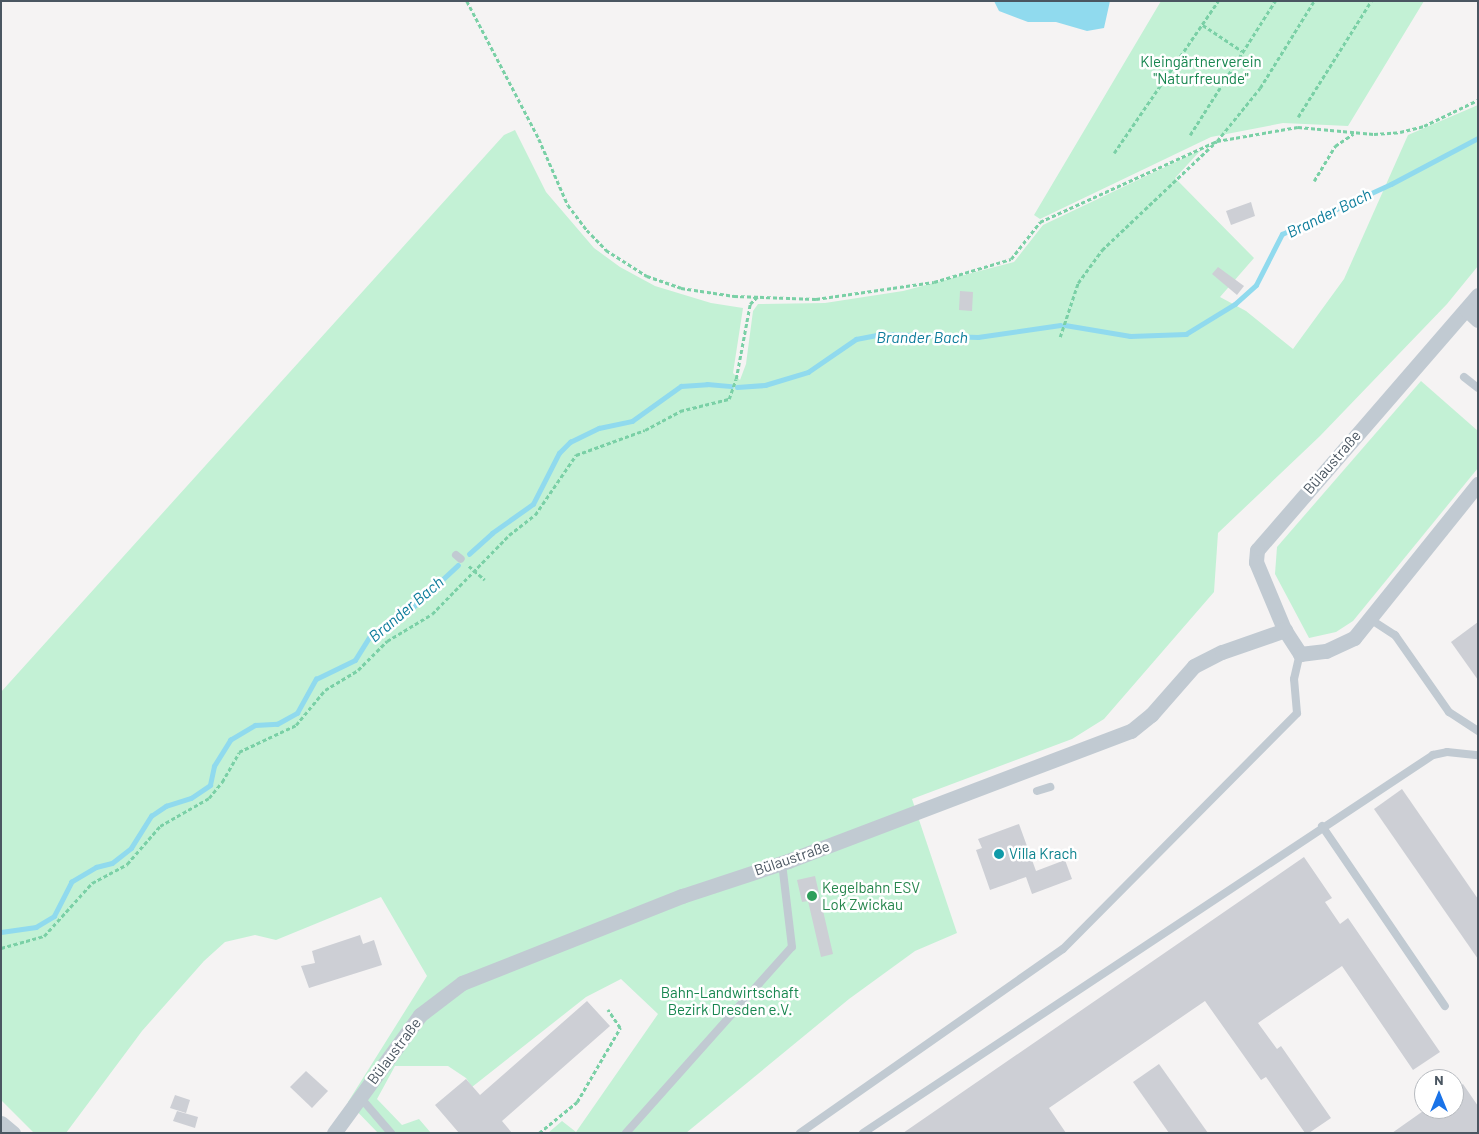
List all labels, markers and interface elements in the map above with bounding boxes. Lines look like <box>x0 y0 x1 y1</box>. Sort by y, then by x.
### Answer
park label: Kleingärtnerverein "Naturfreunde" <box>1140 52 1262 87</box>
water label: Brander Bach <box>1284 184 1374 242</box>
water label: Brander Bach <box>876 327 968 347</box>
street label: Bülaustraße <box>1299 426 1365 498</box>
water label: Brander Bach <box>365 572 447 646</box>
street label: Bülaustraße <box>752 837 832 879</box>
place label: Villa Krach <box>1009 845 1077 863</box>
marker: Villa Krach <box>993 848 1005 860</box>
place label: Kegelbahn ESV Lok Zwickau <box>822 878 920 913</box>
marker: Kegelbahn ESV Lok Zwickau <box>806 890 818 902</box>
park label: Bahn-Landwirtschaft Bezirk Dresden e.V. <box>661 983 799 1018</box>
street label: Bülaustraße <box>363 1014 425 1088</box>
north arrow <box>1414 1069 1464 1119</box>
text: N <box>1434 1071 1444 1088</box>

